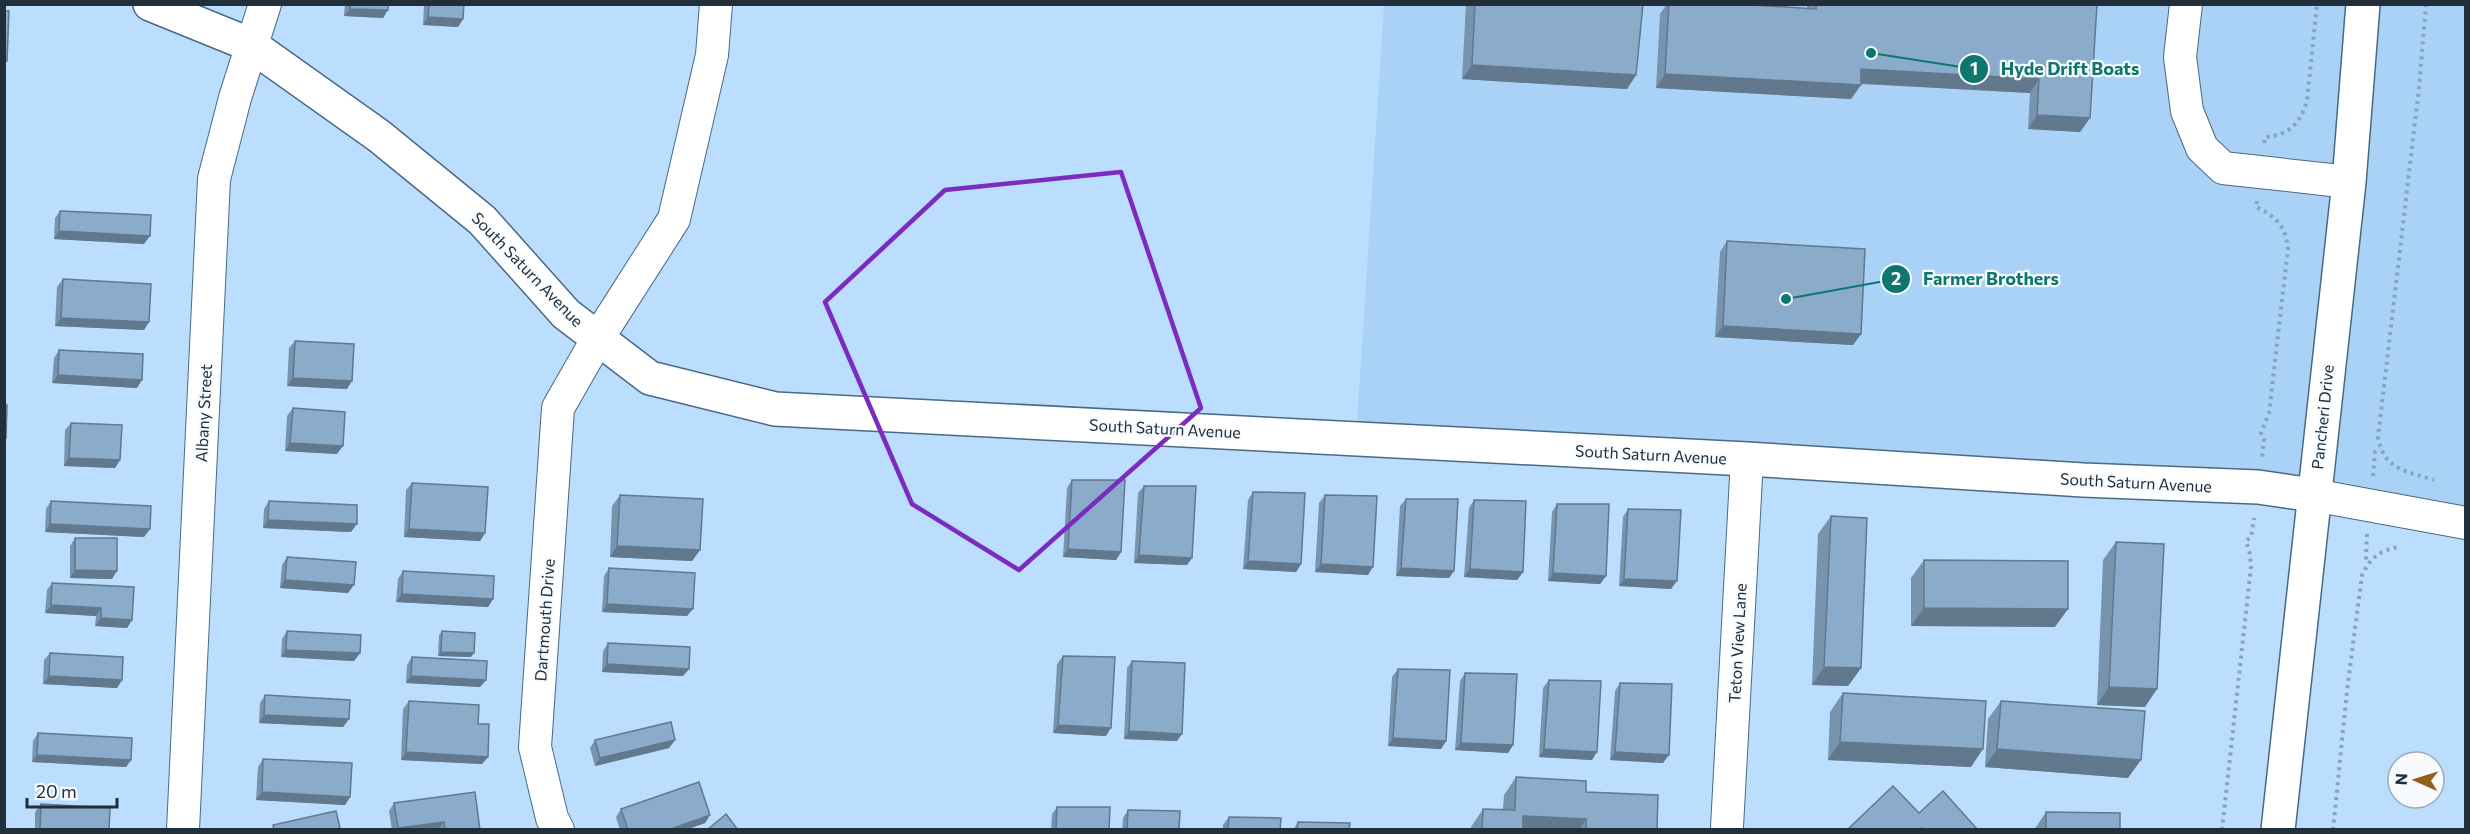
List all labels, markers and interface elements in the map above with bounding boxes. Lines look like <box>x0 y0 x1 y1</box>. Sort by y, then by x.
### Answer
callout: Hyde Drift Boats <box>1959 51 2152 87</box>
text: 1 <box>1970 57 1978 79</box>
text: Hyde Drift Boats <box>2001 57 2139 79</box>
street label: South Saturn Avenue <box>468 208 588 330</box>
callout: Farmer Brothers <box>1881 261 2071 297</box>
text: 2 <box>1891 267 1901 289</box>
text: Farmer Brothers <box>1923 267 2059 289</box>
street label: Albany Street <box>191 363 215 463</box>
street label: Pancheri Drive <box>2307 364 2337 470</box>
street label: South Saturn Avenue <box>1089 415 1241 441</box>
street label: South Saturn Avenue <box>1575 441 1727 467</box>
street label: South Saturn Avenue <box>2060 469 2212 495</box>
street label: Dartmouth Drive <box>530 558 558 682</box>
street label: Teton View Lane <box>1724 583 1750 703</box>
north arrow <box>2386 750 2446 810</box>
scale bar <box>27 771 117 809</box>
text: N <box>2391 773 2410 786</box>
text: 20 m <box>36 780 77 802</box>

